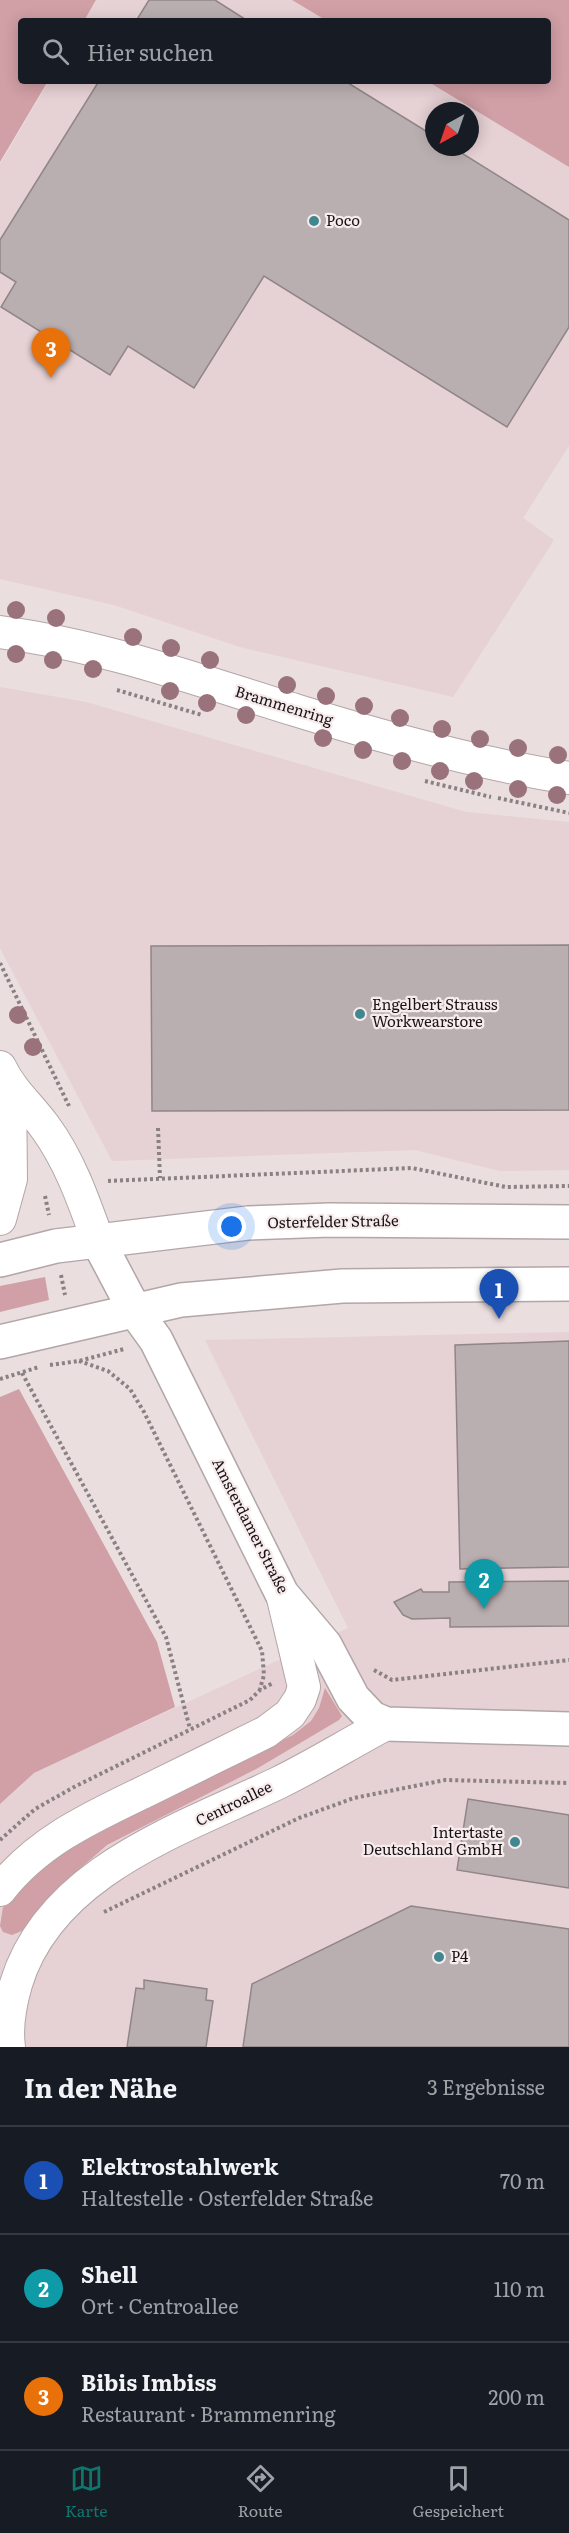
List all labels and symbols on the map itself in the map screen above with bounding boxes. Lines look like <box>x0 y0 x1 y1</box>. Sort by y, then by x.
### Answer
north arrow <box>425 102 479 156</box>
place label: Poco <box>326 208 360 231</box>
marker: Poco <box>307 214 321 228</box>
pin: 3 <box>32 328 70 378</box>
street label: Brammenring <box>232 679 337 731</box>
place label: Engelbert Strauss Workwearstore <box>372 992 498 1032</box>
marker: Engelbert Strauss Workwearstore <box>353 1007 367 1021</box>
street label: Osterfelder Straße <box>267 1208 399 1233</box>
your location <box>217 1212 246 1241</box>
pin: 1 <box>480 1270 518 1319</box>
street label: Amsterdamer Straße <box>207 1454 296 1597</box>
pin: 2 <box>464 1560 504 1609</box>
street label: Centroallee <box>191 1774 276 1831</box>
place label: Intertaste Deutschland GmbH <box>363 1820 503 1860</box>
marker: Intertaste Deutschland GmbH <box>508 1835 522 1849</box>
place label: P4 <box>451 1944 468 1967</box>
marker: P4 <box>432 1950 446 1964</box>

